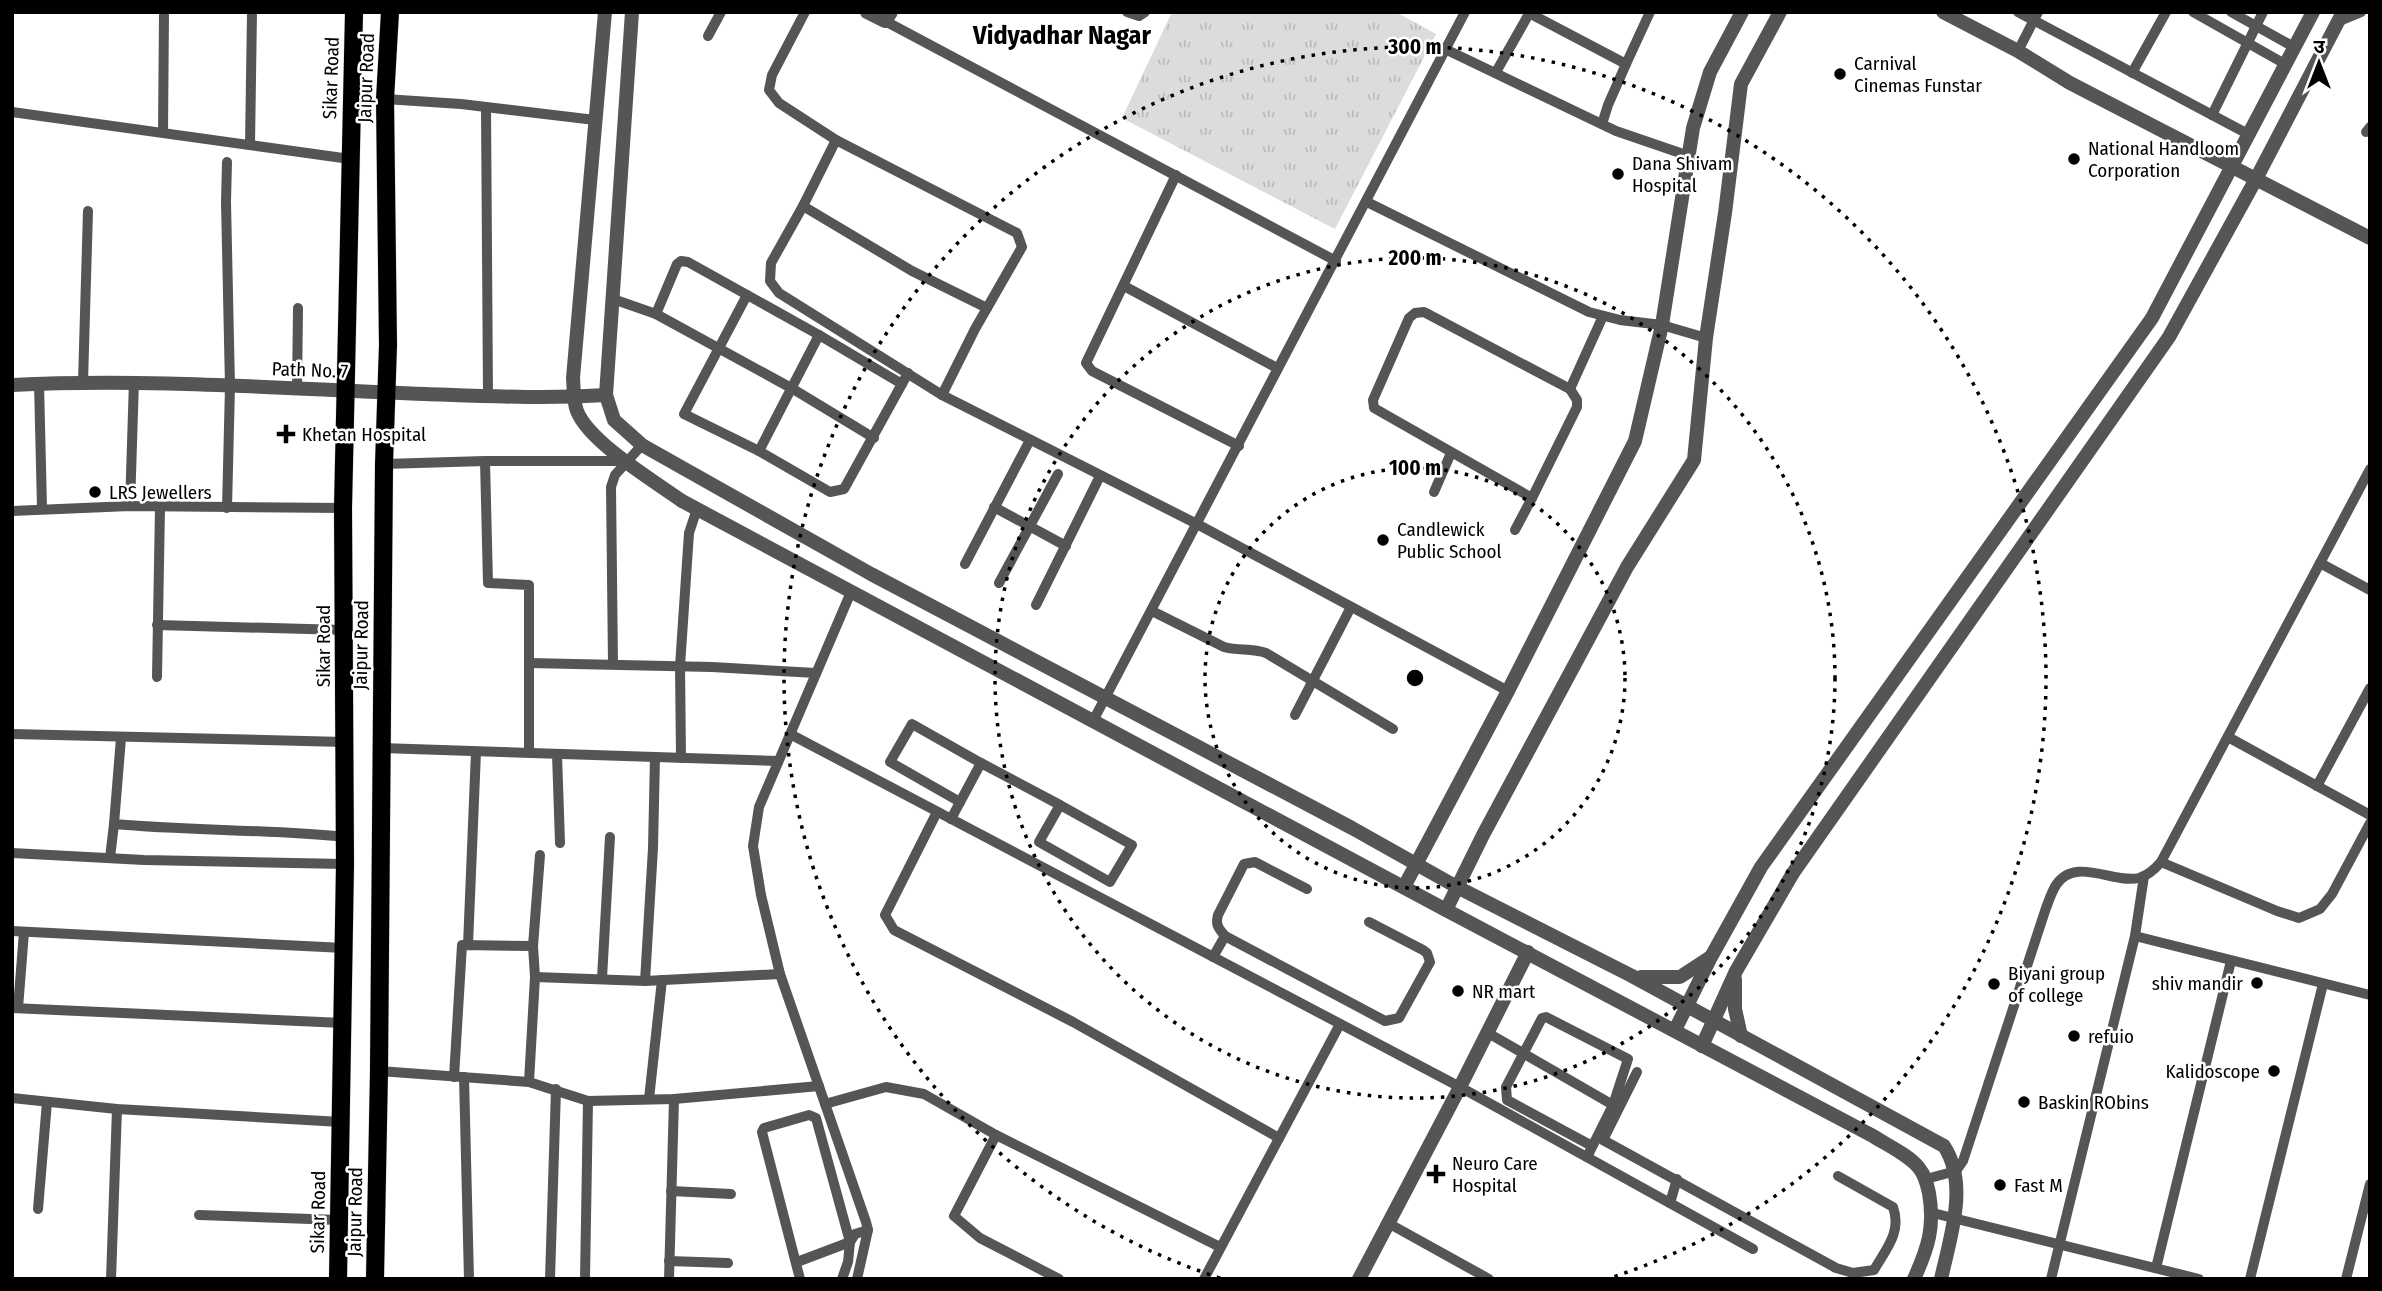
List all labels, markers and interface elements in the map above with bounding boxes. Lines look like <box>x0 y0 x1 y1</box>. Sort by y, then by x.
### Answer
district label: Vidyadhar Nagar <box>972 20 1151 51</box>
north arrow <box>2284 28 2354 98</box>
street label: Jaipur Road <box>353 33 379 123</box>
text: 300 m <box>1387 34 1442 60</box>
text: उ <box>2313 35 2325 58</box>
street label: Sikar Road <box>318 36 344 120</box>
place label: Carnival Cinemas Funstar <box>1854 52 1982 97</box>
marker: Carnival Cinemas Funstar <box>1832 66 1848 82</box>
place label: National Handloom Corporation <box>2088 137 2239 182</box>
marker: National Handloom Corporation <box>2066 151 2082 167</box>
place label: Dana Shivam Hospital <box>1632 152 1732 197</box>
marker: Dana Shivam Hospital <box>1610 166 1626 182</box>
text: 200 m <box>1387 245 1442 271</box>
street label: Path No. 7 <box>271 357 349 383</box>
place label: Khetan Hospital <box>302 423 426 446</box>
marker: Khetan Hospital <box>276 424 296 444</box>
text: 100 m <box>1389 455 1441 481</box>
place label: LRS Jewellers <box>109 481 212 504</box>
marker: LRS Jewellers <box>87 484 103 500</box>
place label: Candlewick Public School <box>1397 518 1502 563</box>
marker: Candlewick Public School <box>1375 532 1391 548</box>
street label: Jaipur Road <box>349 600 373 690</box>
street label: Sikar Road <box>312 605 335 687</box>
centre of rings <box>1403 666 1427 690</box>
place label: Biyani group of college <box>2008 962 2105 1007</box>
place label: shiv mandir <box>2152 972 2243 995</box>
marker: shiv mandir <box>2249 975 2265 991</box>
marker: Biyani group of college <box>1986 976 2002 992</box>
place label: NR mart <box>1472 980 1536 1003</box>
marker: NR mart <box>1450 983 1466 999</box>
place label: refuio <box>2088 1025 2134 1048</box>
marker: refuio <box>2066 1028 2082 1044</box>
place label: Kalidoscope <box>2166 1060 2260 1083</box>
marker: Kalidoscope <box>2266 1063 2282 1079</box>
place label: Baskin RObins <box>2038 1091 2149 1114</box>
marker: Baskin RObins <box>2016 1094 2032 1110</box>
place label: Neuro Care Hospital <box>1452 1152 1538 1197</box>
marker: Neuro Care Hospital <box>1426 1164 1446 1184</box>
street label: Jaipur Road <box>343 1167 367 1257</box>
street label: Sikar Road <box>306 1171 330 1253</box>
place label: Fast M <box>2014 1174 2063 1197</box>
marker: Fast M <box>1992 1177 2008 1193</box>

